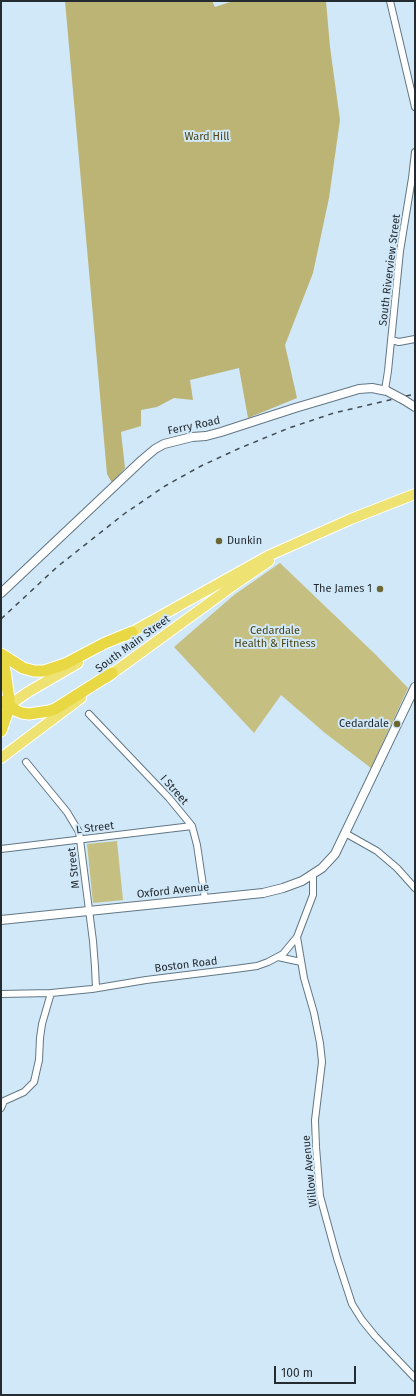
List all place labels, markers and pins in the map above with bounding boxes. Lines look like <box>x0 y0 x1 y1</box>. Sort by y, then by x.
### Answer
place label: Dunkin <box>227 534 262 548</box>
marker: Dunkin <box>214 536 224 546</box>
place label: The James 1 <box>313 582 372 596</box>
marker: The James 1 <box>375 584 385 594</box>
place label: Cedardale <box>339 717 389 731</box>
marker: Cedardale <box>392 719 402 729</box>

